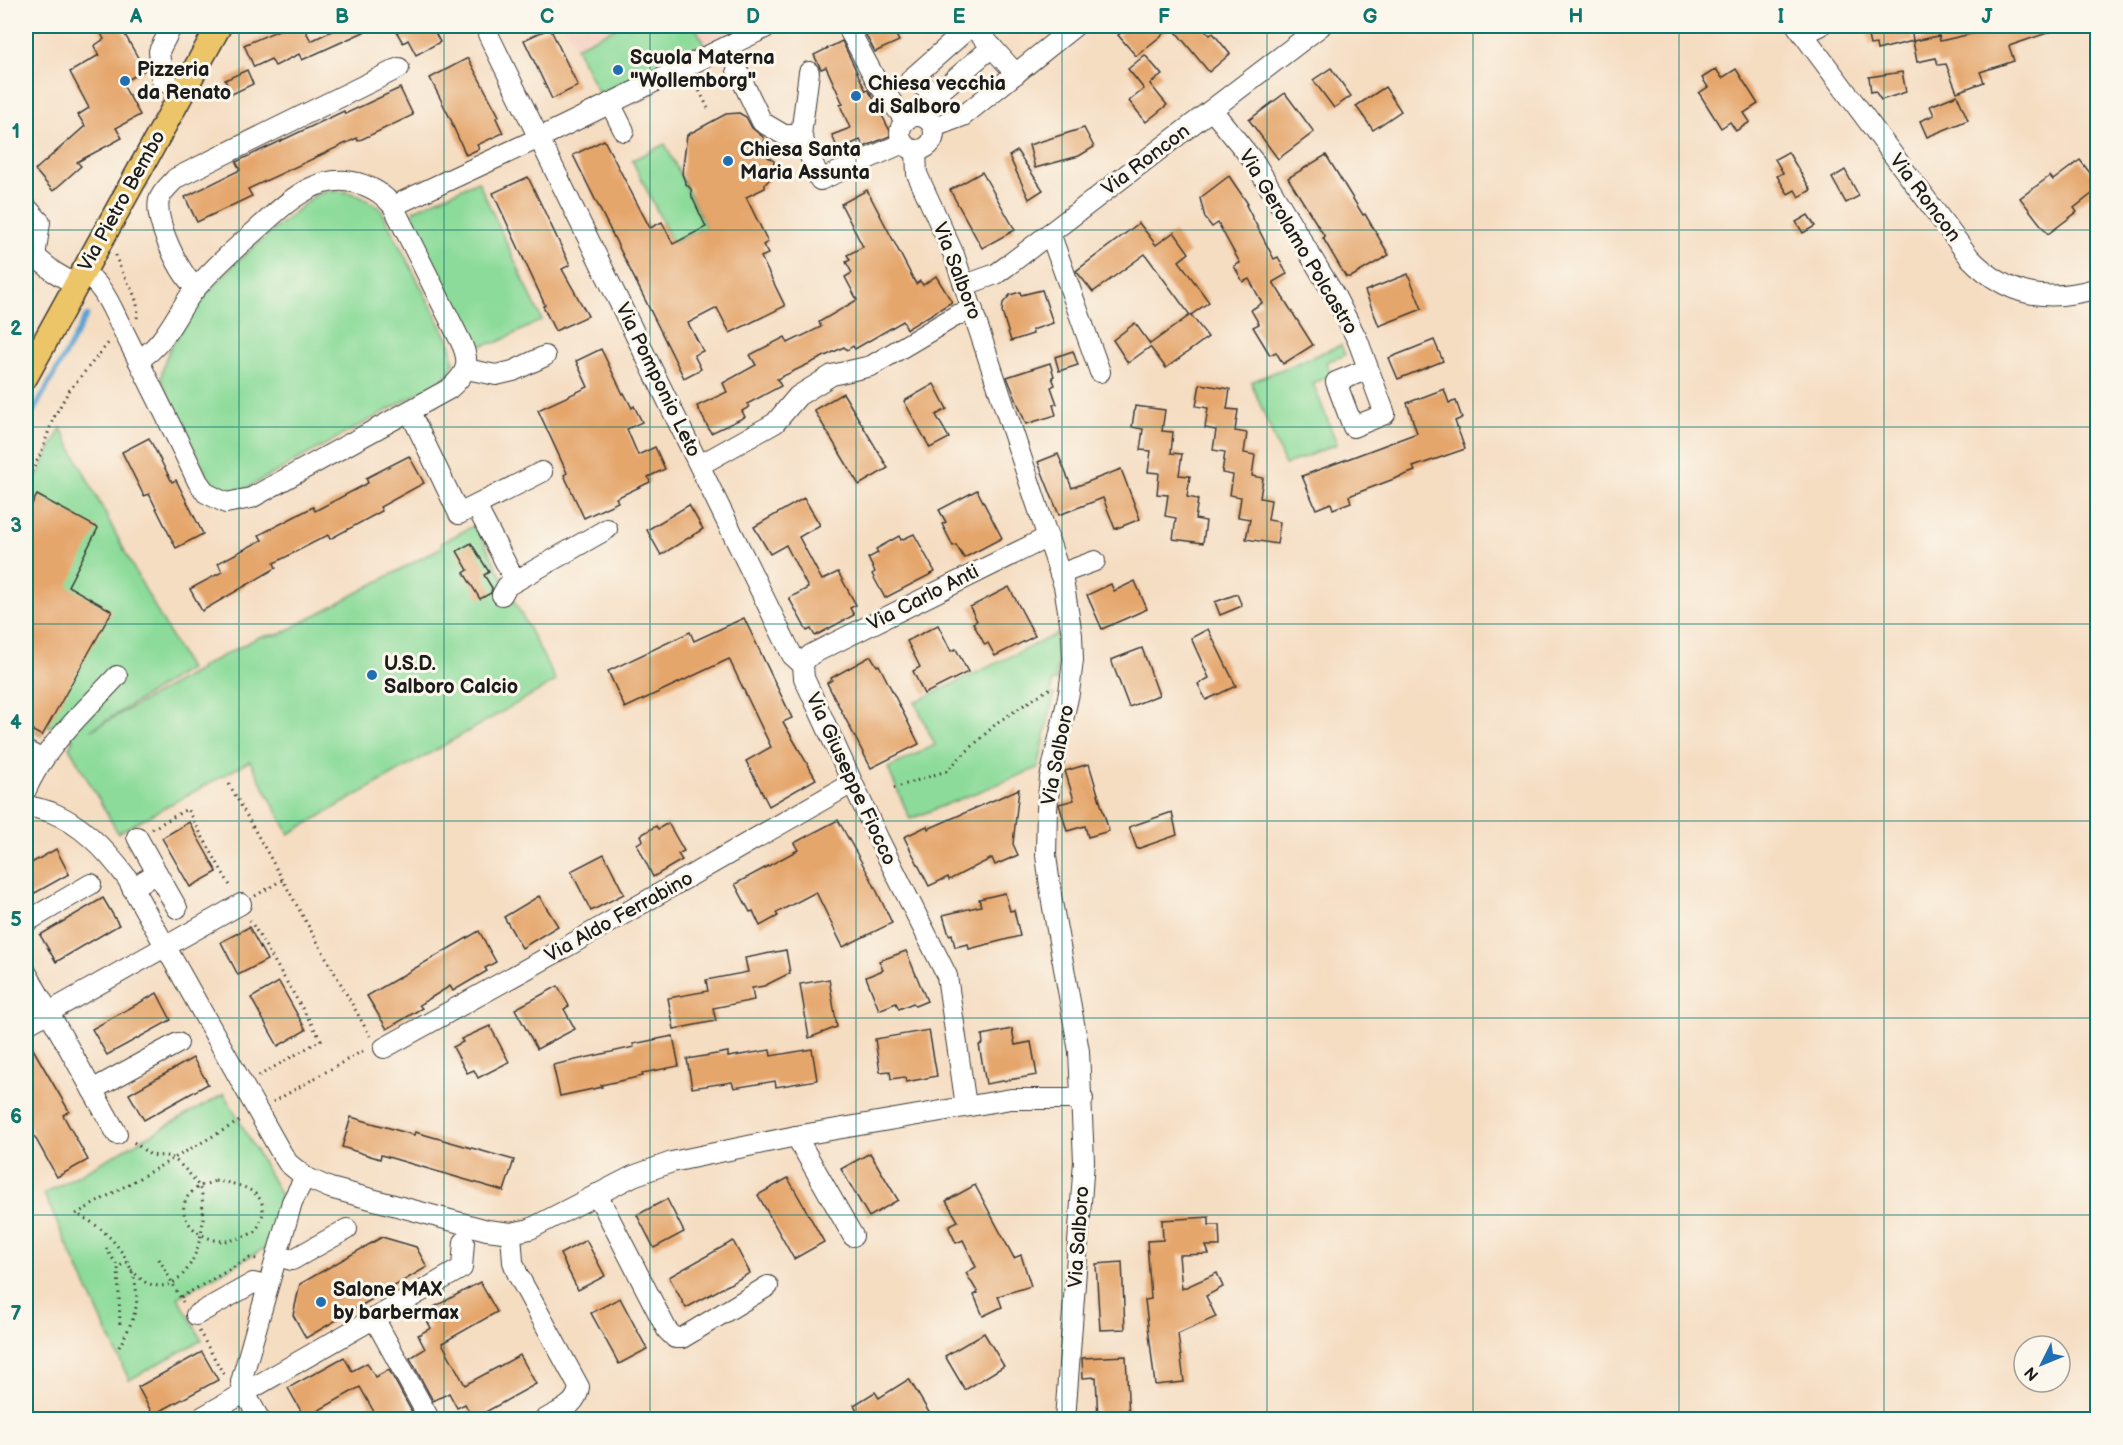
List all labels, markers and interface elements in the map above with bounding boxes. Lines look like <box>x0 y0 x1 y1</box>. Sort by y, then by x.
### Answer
text: A <box>129 5 143 29</box>
text: B <box>335 5 349 29</box>
text: C <box>540 5 554 29</box>
text: D <box>746 5 760 29</box>
text: E <box>953 5 966 29</box>
text: F <box>1158 5 1170 29</box>
text: G <box>1363 5 1378 29</box>
text: H <box>1569 5 1583 29</box>
text: I <box>1778 5 1784 29</box>
text: J <box>1982 5 1994 29</box>
place label: Scuola Materna "Wollemborg" <box>630 46 775 93</box>
place label: Pizzeria da Renato <box>137 58 231 105</box>
marker: Scuola Materna "Wollemborg" <box>611 63 625 77</box>
place label: Chiesa vecchia di Salboro <box>868 72 1006 119</box>
marker: Pizzeria da Renato <box>118 74 132 88</box>
marker: Chiesa vecchia di Salboro <box>849 89 863 103</box>
street label: Via Roncon <box>1097 119 1195 201</box>
text: 1 <box>12 120 20 144</box>
street label: Via Pietro Bembo <box>73 126 171 276</box>
place label: Chiesa Santa Maria Assunta <box>740 138 870 185</box>
street label: Via Gerolamo Polcastro <box>1233 145 1363 339</box>
street label: Via Roncon <box>1884 149 1966 247</box>
marker: Chiesa Santa Maria Assunta <box>721 154 735 168</box>
street label: Via Salboro <box>928 219 986 323</box>
street label: Via Pomponio Leto <box>610 299 706 461</box>
text: 2 <box>10 317 22 341</box>
text: 3 <box>10 514 22 538</box>
street label: Via Carlo Anti <box>863 560 983 636</box>
place label: U.S.D. Salboro Calcio <box>384 652 518 699</box>
marker: U.S.D. Salboro Calcio <box>365 668 379 682</box>
street label: Via Giuseppe Fiocco <box>801 689 901 869</box>
street label: Via Salboro <box>1036 703 1080 807</box>
text: 4 <box>10 711 22 735</box>
street label: Via Aldo Ferrabino <box>541 866 697 968</box>
text: 5 <box>10 908 22 932</box>
text: 6 <box>10 1105 22 1129</box>
street label: Via Salboro <box>1063 1185 1095 1289</box>
place label: Salone MAX by barbermax <box>333 1278 459 1325</box>
marker: Salone MAX by barbermax <box>314 1295 328 1309</box>
text: 7 <box>10 1302 22 1326</box>
north arrow <box>2012 1334 2072 1394</box>
text: N <box>2021 1362 2043 1384</box>

